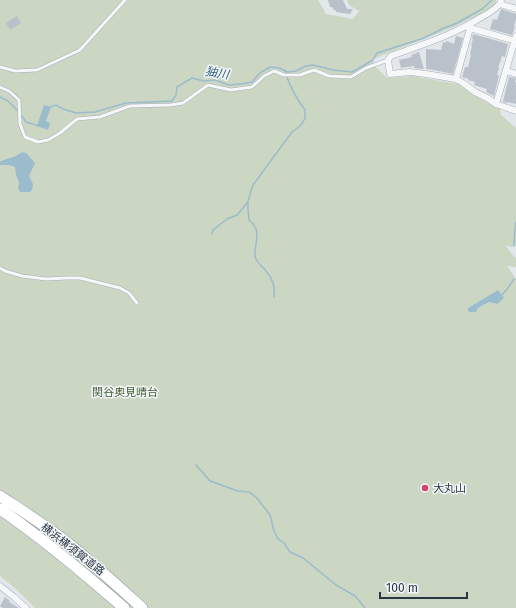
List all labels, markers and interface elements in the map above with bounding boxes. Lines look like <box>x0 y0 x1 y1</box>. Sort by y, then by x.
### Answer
water label: 㹨川 <box>204 64 232 82</box>
park label: 関谷奥見晴台 <box>92 386 158 399</box>
place label: 大丸山 <box>433 482 466 495</box>
marker: 大丸山 <box>420 483 430 493</box>
street label: 横浜横須賀道路 <box>38 521 107 578</box>
scale bar <box>380 574 467 600</box>
text: 100 m <box>386 581 418 595</box>

